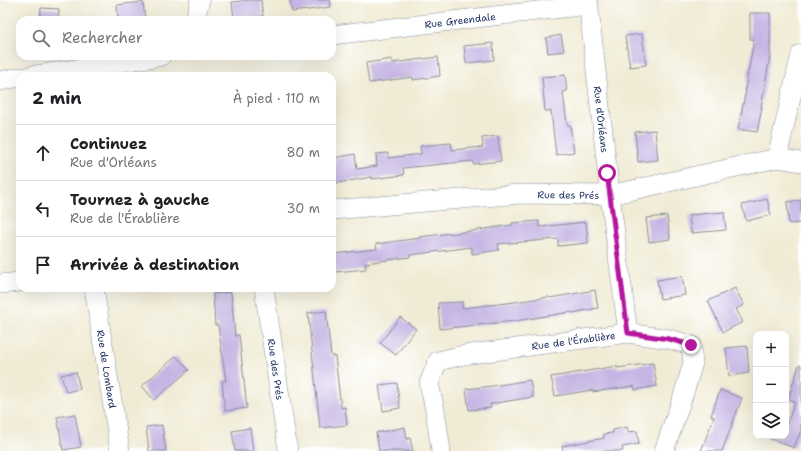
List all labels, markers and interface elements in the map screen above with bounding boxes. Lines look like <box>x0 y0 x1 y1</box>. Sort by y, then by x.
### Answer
street label: Rue Greendale <box>424 9 497 31</box>
search box <box>16 16 336 60</box>
icon: search <box>30 27 52 49</box>
text: Rechercher <box>62 28 143 48</box>
street label: Rue d'Orléans <box>591 85 612 153</box>
text: 2 min <box>32 87 82 109</box>
text: À pied · 110 m <box>233 90 320 107</box>
text: Continuez <box>70 134 147 154</box>
icon: ahead <box>32 142 54 164</box>
text: 80 m <box>286 144 320 161</box>
text: Rue d'Orléans <box>70 154 157 171</box>
route start <box>598 164 616 182</box>
street label: Rue des Prés <box>537 188 599 201</box>
text: Tournez à gauche <box>70 190 210 210</box>
icon: left <box>32 198 54 220</box>
text: 30 m <box>286 200 320 217</box>
text: Rue de l'Érablière <box>70 210 180 227</box>
icon: arrive <box>32 254 54 276</box>
text: Arrivée à destination <box>70 255 239 275</box>
street label: Rue de l'Érablière <box>531 328 617 352</box>
street label: Rue de Lombard <box>94 329 120 410</box>
map controls <box>753 331 789 439</box>
button: + <box>753 331 789 367</box>
route end <box>682 336 700 354</box>
street label: Rue des Prés <box>265 338 287 401</box>
button: − <box>753 367 789 403</box>
button: layers <box>753 403 789 439</box>

